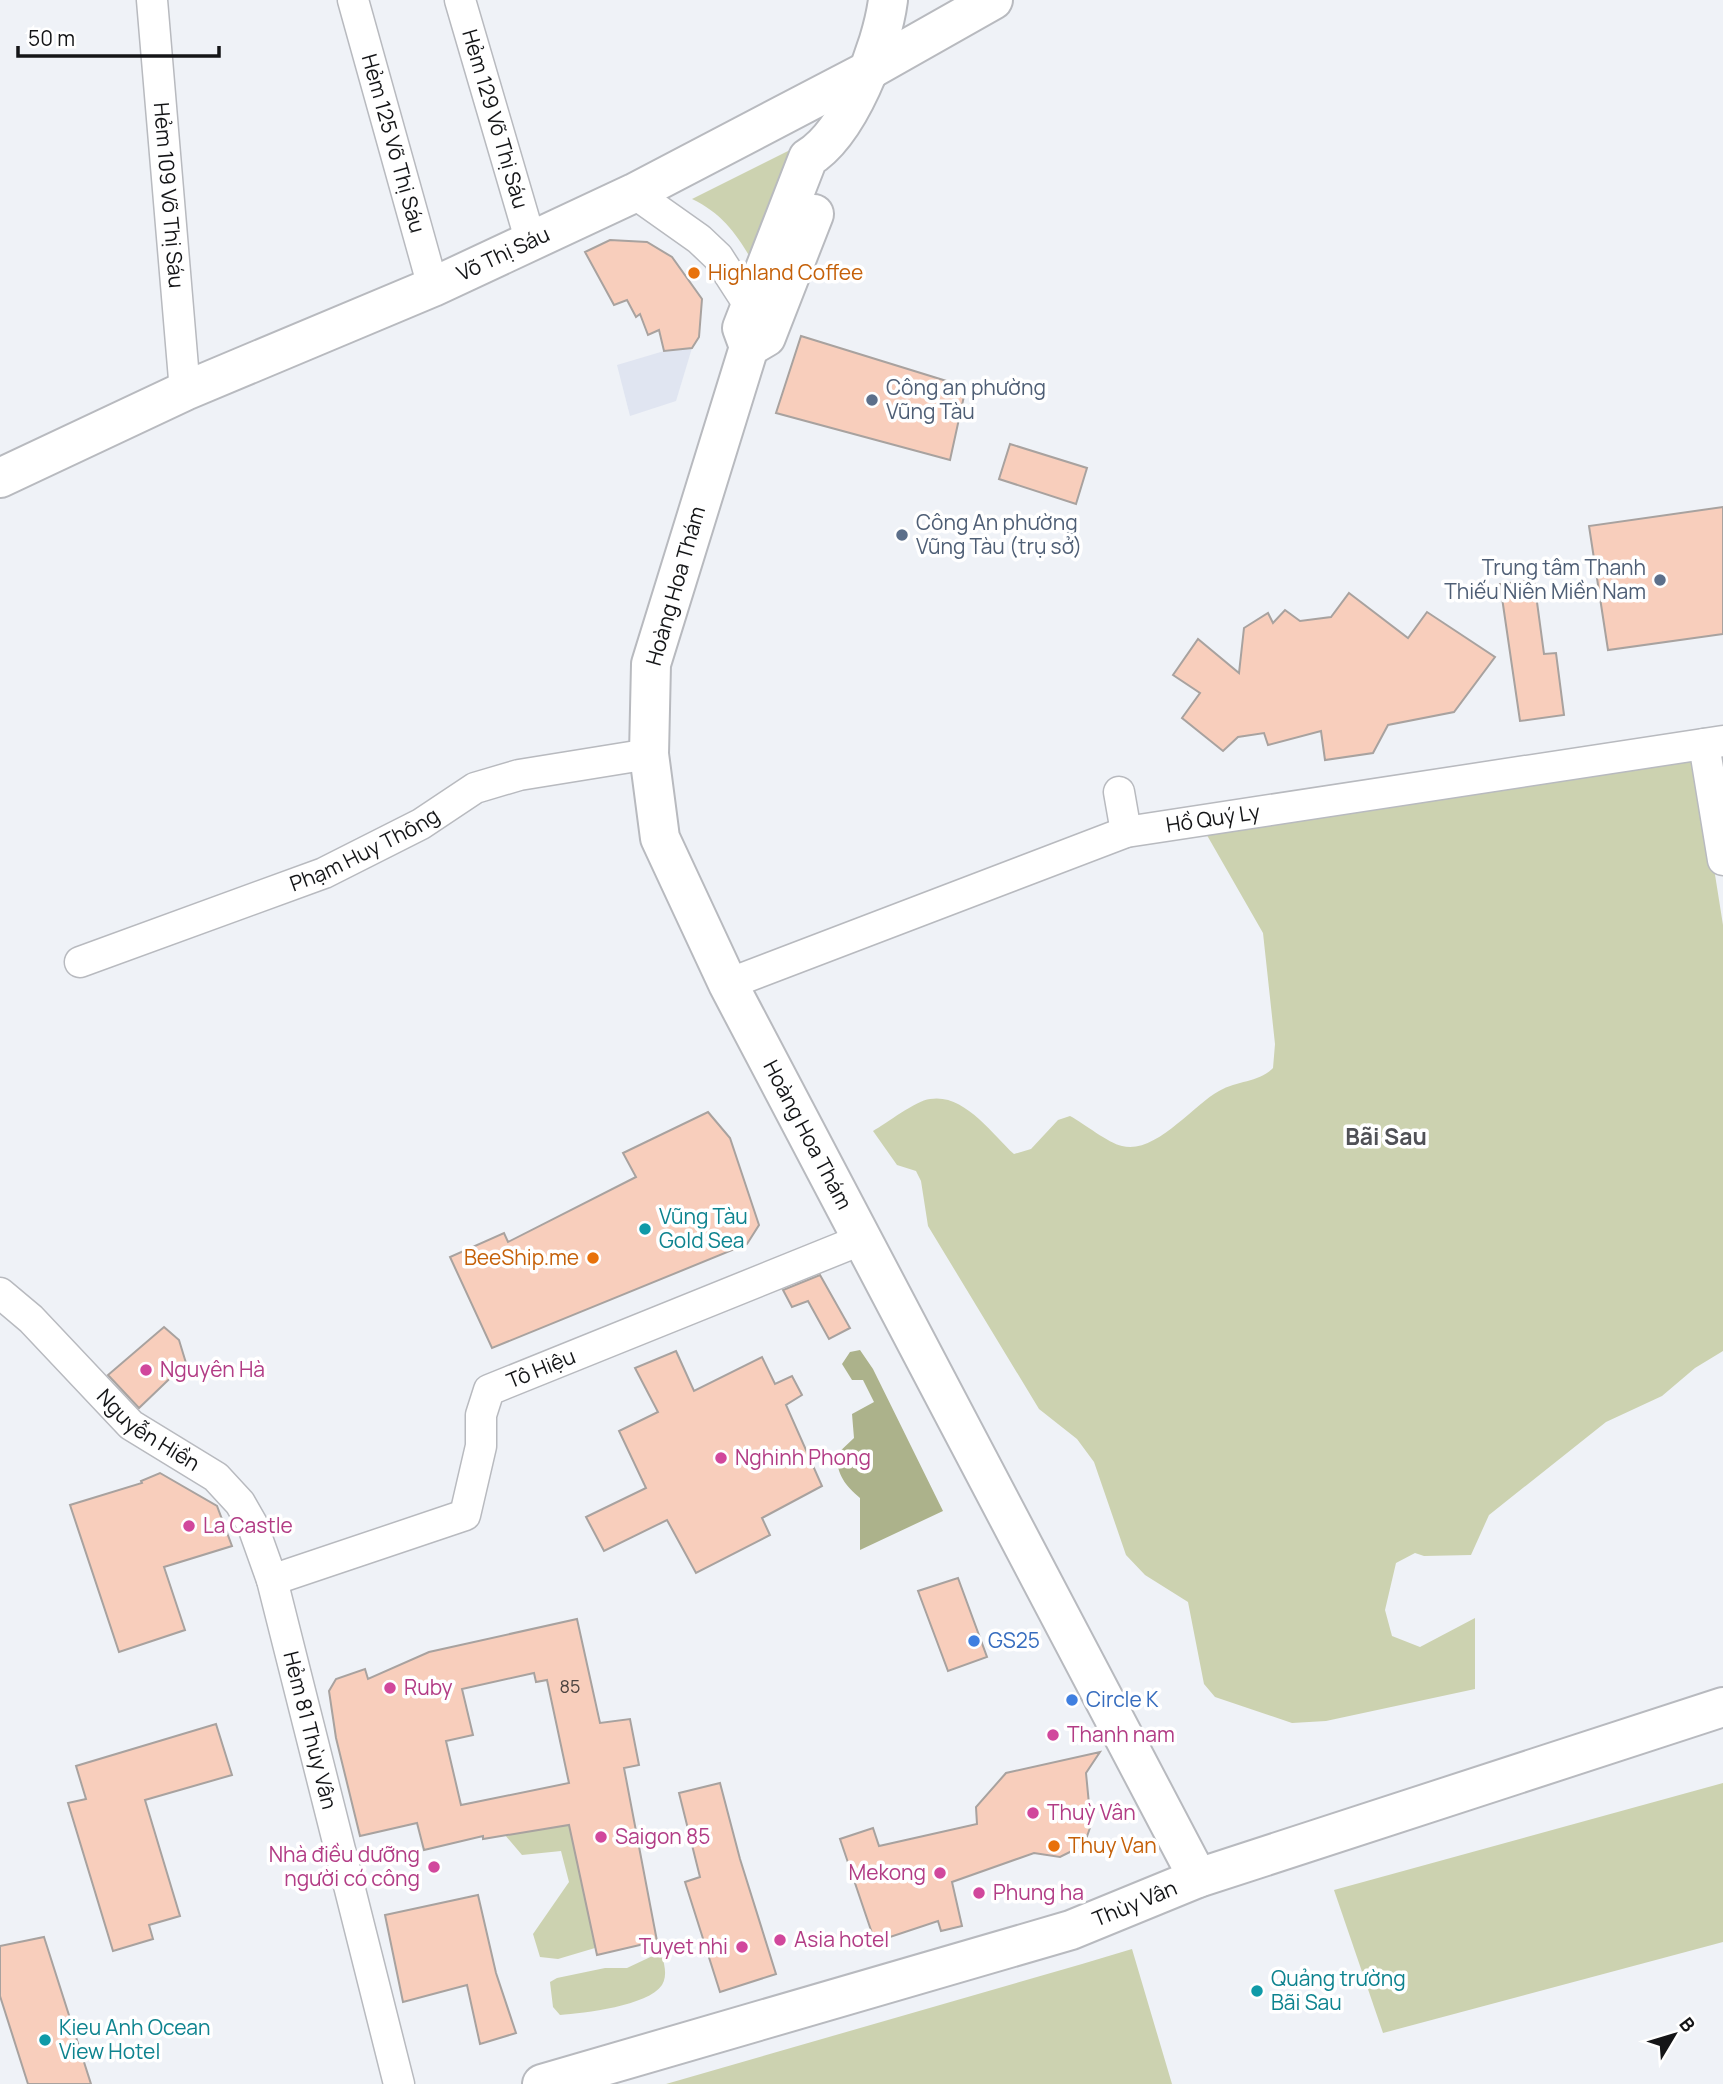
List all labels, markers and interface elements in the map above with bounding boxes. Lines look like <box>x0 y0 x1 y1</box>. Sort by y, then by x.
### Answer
scale bar <box>18 14 219 58</box>
text: 50 m <box>28 24 75 52</box>
street label: Hẻm 129 Võ Thị Sáu <box>456 26 535 212</box>
street label: Hẻm 125 Võ Thị Sáu <box>356 51 432 236</box>
street label: Hẻm 109 Võ Thị Sáu <box>148 101 191 289</box>
street label: Võ Thị Sáu <box>452 219 554 287</box>
place label: Highland Coffee <box>708 258 863 286</box>
marker: Highland Coffee <box>686 265 702 281</box>
place label: Công an phường Vũng Tàu <box>886 373 1046 425</box>
marker: Công an phường Vũng Tàu <box>864 392 880 408</box>
street label: Hoàng Hoa Thám <box>639 503 711 669</box>
place label: Công An phường Vũng Tàu (trụ sở) <box>916 508 1082 560</box>
marker: Công An phường Vũng Tàu (trụ sở) <box>894 527 910 543</box>
place label: Trung tâm Thanh Thiếu Niên Miền Nam <box>1444 553 1646 605</box>
marker: Trung tâm Thanh Thiếu Niên Miền Nam <box>1652 572 1668 588</box>
street label: Hồ Quý Ly <box>1164 797 1262 839</box>
street label: Phạm Huy Thông <box>286 801 444 897</box>
street label: Hoàng Hoa Thám <box>758 1055 859 1214</box>
district label: Bãi Sau <box>1345 1120 1427 1152</box>
place label: Vũng Tàu Gold Sea <box>659 1202 748 1254</box>
marker: Vũng Tàu Gold Sea <box>637 1221 653 1237</box>
place label: BeeShip.me <box>464 1243 579 1271</box>
marker: BeeShip.me <box>585 1250 601 1266</box>
street label: Tô Hiệu <box>502 1342 579 1394</box>
place label: Nguyên Hà <box>160 1355 265 1383</box>
marker: Nguyên Hà <box>138 1362 154 1378</box>
street label: Nguyễn Hiền <box>91 1382 205 1477</box>
place label: Nghinh Phong <box>735 1443 871 1471</box>
marker: Nghinh Phong <box>713 1450 729 1466</box>
place label: La Castle <box>203 1511 293 1539</box>
marker: La Castle <box>181 1518 197 1534</box>
place label: GS25 <box>988 1626 1040 1654</box>
marker: GS25 <box>966 1633 982 1649</box>
street label: Hẻm 81 Thùy Vân <box>278 1648 344 1812</box>
place label: Ruby <box>404 1673 453 1701</box>
house number: 85 <box>560 1674 580 1698</box>
marker: Ruby <box>382 1680 398 1696</box>
place label: Circle K <box>1086 1685 1159 1713</box>
marker: Circle K <box>1064 1692 1080 1708</box>
place label: Thanh nam <box>1067 1720 1175 1748</box>
marker: Thanh nam <box>1045 1727 1061 1743</box>
place label: Thuỳ Vân <box>1047 1798 1136 1826</box>
marker: Thuỳ Vân <box>1025 1805 1041 1821</box>
place label: Saigon 85 <box>615 1822 710 1850</box>
marker: Saigon 85 <box>593 1829 609 1845</box>
place label: Thuy Van <box>1068 1831 1157 1859</box>
marker: Thuy Van <box>1046 1838 1062 1854</box>
place label: Nhà điều dưỡng người có công <box>269 1840 420 1892</box>
place label: Mekong <box>849 1858 926 1886</box>
marker: Nhà điều dưỡng người có công <box>426 1859 442 1875</box>
marker: Mekong <box>932 1865 948 1881</box>
street label: Thùy Vân <box>1088 1873 1181 1933</box>
place label: Phung ha <box>993 1878 1084 1906</box>
marker: Phung ha <box>971 1885 987 1901</box>
place label: Asia hotel <box>794 1925 889 1953</box>
place label: Tuyet nhi <box>639 1932 728 1960</box>
marker: Asia hotel <box>772 1932 788 1948</box>
marker: Tuyet nhi <box>734 1939 750 1955</box>
place label: Quảng trường Bãi Sau <box>1271 1964 1406 2016</box>
marker: Quảng trường Bãi Sau <box>1249 1983 1265 1999</box>
north arrow <box>1639 2000 1709 2070</box>
text: B <box>1673 2012 1701 2037</box>
place label: Kieu Anh Ocean View Hotel <box>59 2013 210 2065</box>
marker: Kieu Anh Ocean View Hotel <box>37 2032 53 2048</box>

